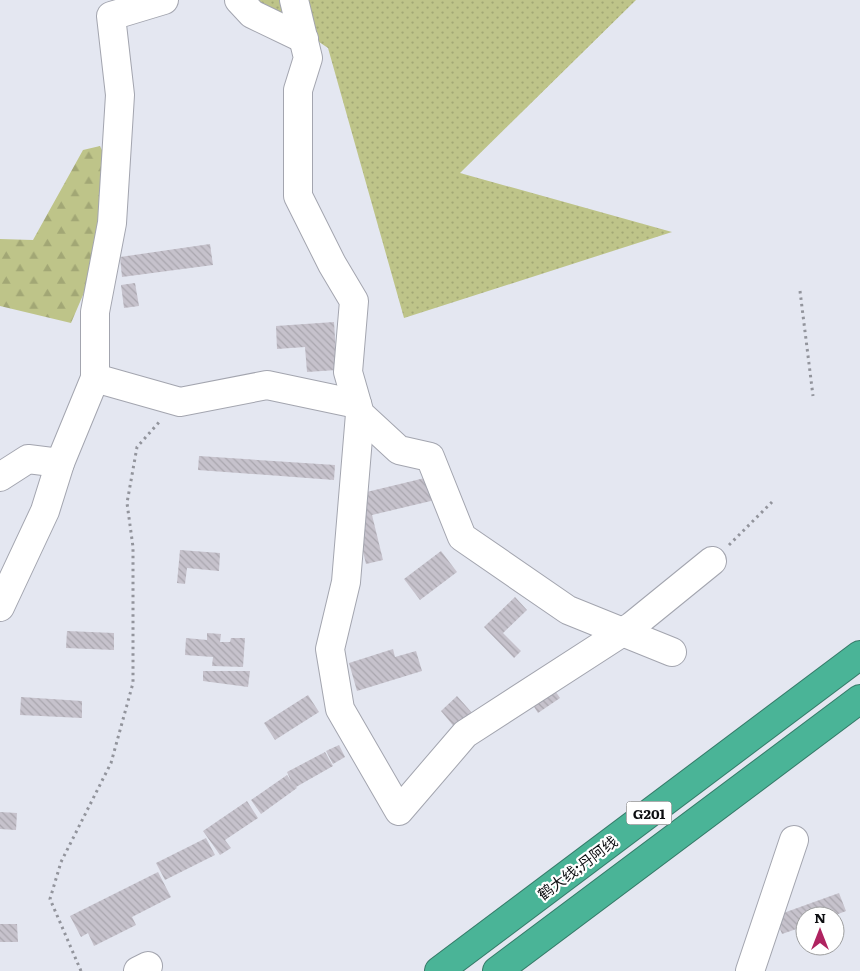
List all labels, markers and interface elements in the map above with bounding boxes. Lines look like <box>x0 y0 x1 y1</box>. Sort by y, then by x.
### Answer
road number: G201 <box>626 801 672 824</box>
street label: 鹤大线;丹阿线 <box>532 829 622 905</box>
north arrow <box>795 906 845 956</box>
text: N <box>814 907 826 927</box>

